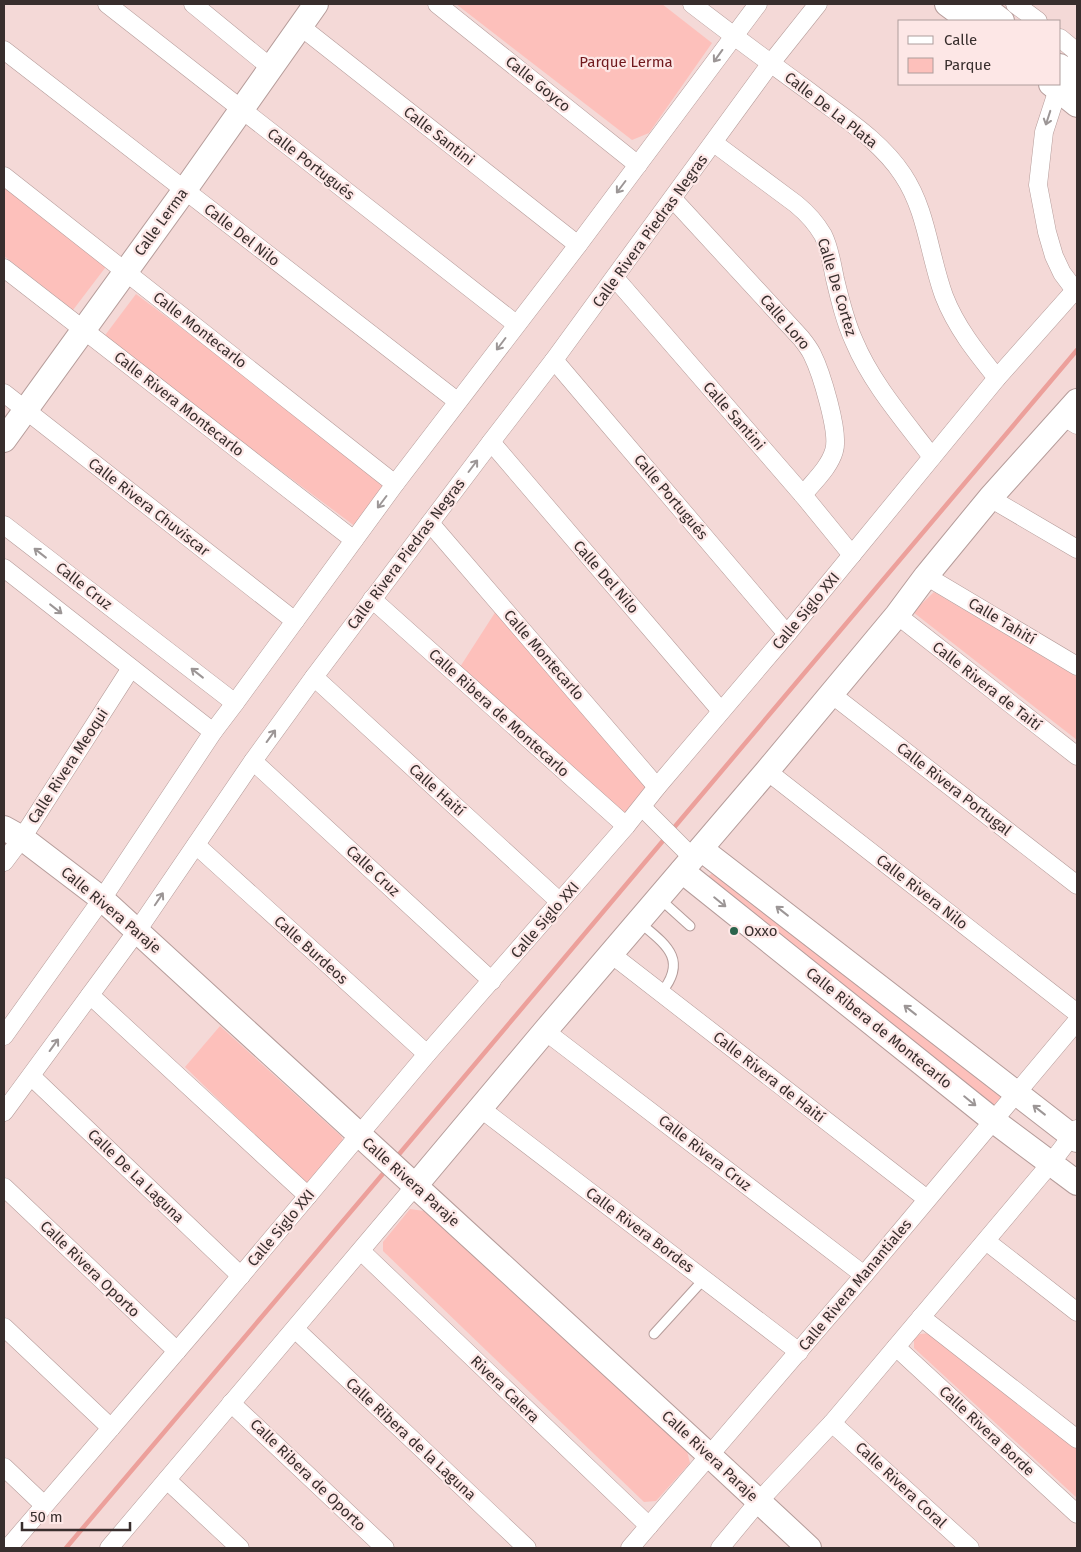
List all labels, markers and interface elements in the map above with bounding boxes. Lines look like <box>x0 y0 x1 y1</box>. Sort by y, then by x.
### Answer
legend <box>898 20 1061 85</box>
text: Calle <box>944 31 977 49</box>
one-way arrow <box>712 49 723 63</box>
street label: Calle Goyco <box>502 52 574 116</box>
park label: Parque Lerma <box>579 53 673 71</box>
text: Parque <box>944 56 991 74</box>
street label: Calle De La Plata <box>781 68 881 152</box>
street label: Calle Santini <box>400 103 478 169</box>
one-way arrow <box>1043 110 1053 126</box>
street label: Calle Portugués <box>264 124 358 204</box>
street label: Calle Rivera Piedras Negras <box>589 151 711 311</box>
one-way arrow <box>616 180 626 194</box>
street label: Calle Lerma <box>130 185 192 259</box>
street label: Calle Del Nilo <box>201 200 283 270</box>
street label: Calle De Cortez <box>814 236 861 339</box>
street label: Calle Montecarlo <box>150 288 250 372</box>
street label: Calle Loro <box>756 291 814 353</box>
one-way arrow <box>496 337 506 351</box>
street label: Calle Rivera Montecarlo <box>110 348 248 460</box>
street label: Calle Santini <box>699 378 769 454</box>
street label: Calle Portugués <box>630 451 712 543</box>
street label: Calle Rivera Chuviscar <box>85 454 213 560</box>
one-way arrow <box>468 459 478 473</box>
street label: Calle Rivera Piedras Negras <box>343 475 469 633</box>
one-way arrow <box>377 495 387 509</box>
street label: Calle Del Nilo <box>569 537 643 617</box>
one-way arrow <box>34 547 47 558</box>
street label: Calle Cruz <box>52 558 116 614</box>
street label: Calle Siglo XXI <box>769 569 843 653</box>
street label: Calle Tahití <box>965 594 1039 648</box>
one-way arrow <box>49 604 63 614</box>
street label: Calle Montecarlo <box>500 606 588 704</box>
street label: Calle Rivera de Taití <box>929 638 1045 734</box>
street label: Calle Ribera de Montecarlo <box>425 645 573 781</box>
one-way arrow <box>191 668 204 679</box>
street label: Calle Rivera Meoqui <box>24 705 112 827</box>
one-way arrow <box>266 729 276 743</box>
street label: Calle Rivera Portugal <box>893 739 1015 840</box>
street label: Calle Haití <box>405 760 469 820</box>
street label: Calle Cruz <box>343 842 404 901</box>
street label: Calle Rivera Nilo <box>873 851 971 933</box>
street label: Calle Rivera Paraje <box>57 863 165 957</box>
street label: Calle Siglo XXI <box>507 878 583 962</box>
one-way arrow <box>154 892 164 906</box>
one-way arrow <box>713 896 726 907</box>
one-way arrow <box>776 906 789 917</box>
street label: Calle Burdeos <box>270 912 352 988</box>
place label: Oxxo <box>744 922 777 940</box>
marker: Oxxo <box>728 925 740 937</box>
street label: Calle Ribera de Montecarlo <box>802 964 956 1092</box>
one-way arrow <box>904 1005 917 1016</box>
street label: Calle Rivera de Haití <box>710 1028 828 1126</box>
one-way arrow <box>49 1038 59 1052</box>
one-way arrow <box>963 1096 976 1107</box>
one-way arrow <box>1033 1104 1046 1115</box>
street label: Calle Rivera Cruz <box>655 1111 755 1195</box>
street label: Calle De La Laguna <box>84 1125 188 1227</box>
street label: Calle Rivera Paraje <box>359 1133 463 1231</box>
street label: Calle Rivera Bordes <box>582 1183 698 1277</box>
street label: Calle Siglo XXI <box>244 1186 318 1270</box>
street label: Calle Rivera Manantiales <box>795 1216 915 1354</box>
street label: Calle Rivera Oporto <box>37 1217 143 1321</box>
street label: Rivera Calera <box>467 1352 543 1426</box>
street label: Calle Ribera de la Laguna <box>342 1374 480 1504</box>
street label: Calle Rivera Borde <box>936 1382 1038 1480</box>
street label: Calle Rivera Paraje <box>658 1407 762 1505</box>
street label: Calle Ribera de Oporto <box>246 1415 370 1535</box>
street label: Calle Rivera Coral <box>852 1438 951 1532</box>
scale bar <box>22 1500 130 1532</box>
text: 50 m <box>30 1508 63 1526</box>

